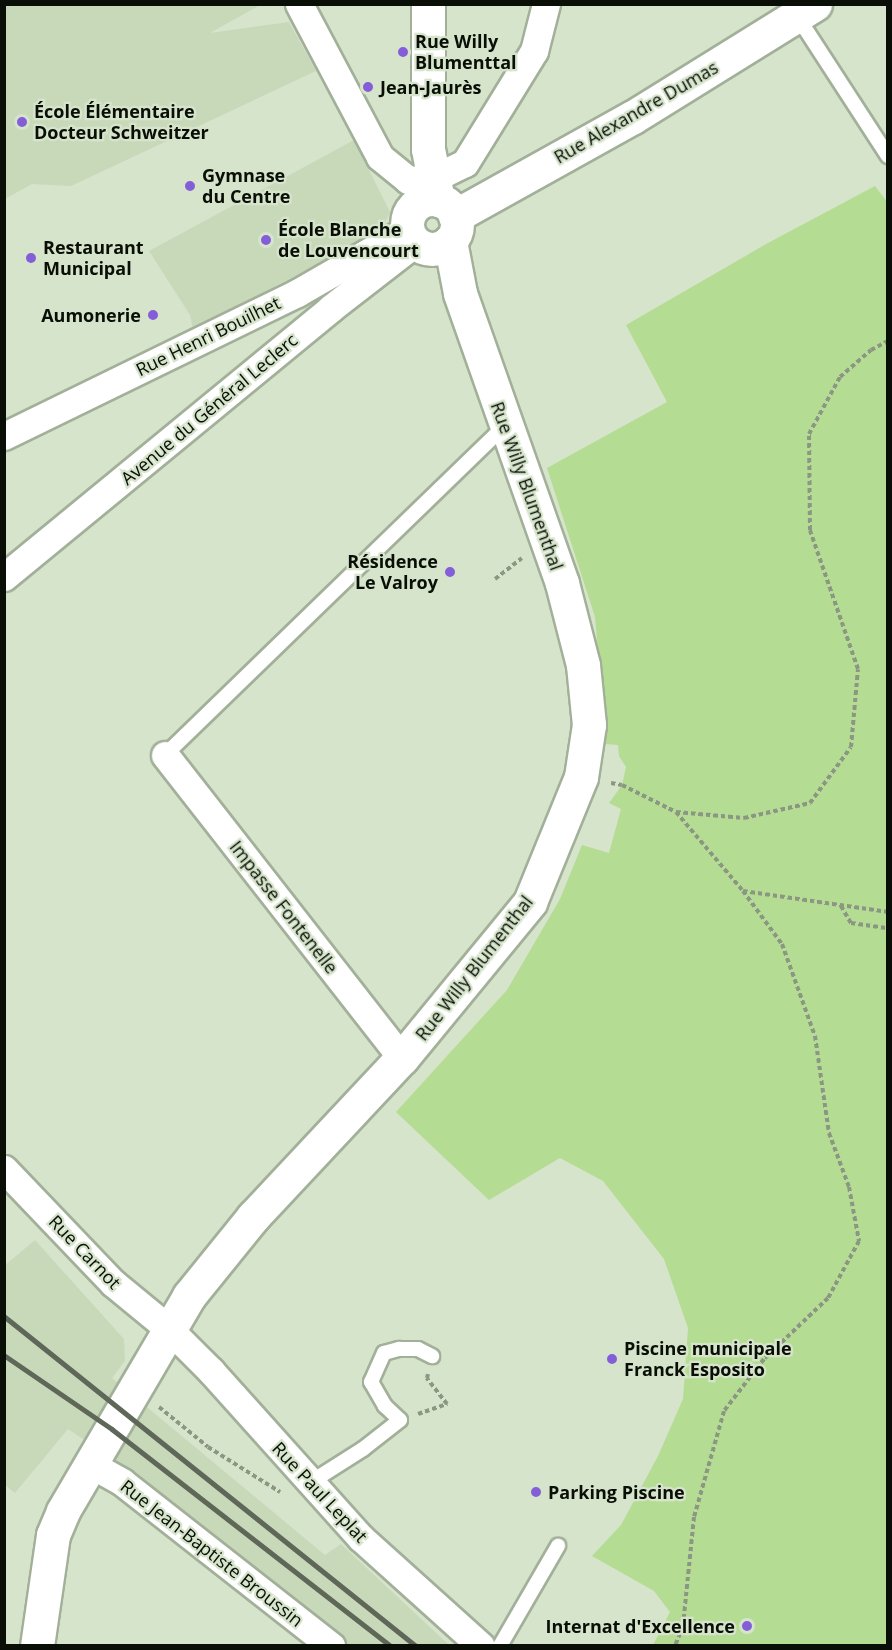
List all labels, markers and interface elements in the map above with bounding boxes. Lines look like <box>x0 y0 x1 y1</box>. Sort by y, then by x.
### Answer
place label: Rue Willy Blumenttal <box>415 31 517 74</box>
marker: Rue Willy Blumenttal <box>396 45 410 59</box>
street label: Rue Alexandre Dumas <box>550 56 722 168</box>
place label: Jean-Jaurès <box>380 76 482 98</box>
marker: Jean-Jaurès <box>361 80 375 94</box>
place label: École Élémentaire Docteur Schweitzer <box>34 101 209 144</box>
marker: École Élémentaire Docteur Schweitzer <box>15 115 29 129</box>
place label: Gymnase du Centre <box>202 165 290 207</box>
marker: Gymnase du Centre <box>183 179 197 193</box>
place label: École Blanche de Louvencourt <box>278 219 419 262</box>
marker: École Blanche de Louvencourt <box>259 233 273 247</box>
place label: Restaurant Municipal <box>43 237 144 280</box>
marker: Restaurant Municipal <box>24 251 38 265</box>
street label: Rue Henri Bouilhet <box>132 292 284 380</box>
place label: Aumonerie <box>41 304 141 326</box>
marker: Aumonerie <box>146 308 160 322</box>
street label: Avenue du Général Leclerc <box>116 329 302 489</box>
street label: Rue Willy Blumenthal <box>486 399 568 573</box>
place label: Résidence Le Valroy <box>347 551 438 594</box>
marker: Résidence Le Valroy <box>443 565 457 579</box>
street label: Impasse Fontenelle <box>225 836 343 978</box>
street label: Rue Willy Blumenthal <box>411 891 537 1045</box>
street label: Rue Carnot <box>45 1211 125 1293</box>
place label: Piscine municipale Franck Esposito <box>624 1338 792 1380</box>
marker: Piscine municipale Franck Esposito <box>605 1352 619 1366</box>
street label: Rue Paul Leplat <box>268 1437 372 1547</box>
street label: Rue Jean-Baptiste Broussin <box>116 1475 308 1631</box>
place label: Parking Piscine <box>548 1481 685 1503</box>
marker: Parking Piscine <box>529 1485 543 1499</box>
place label: Internat d'Excellence <box>545 1615 735 1637</box>
marker: Internat d'Excellence <box>740 1619 754 1633</box>

